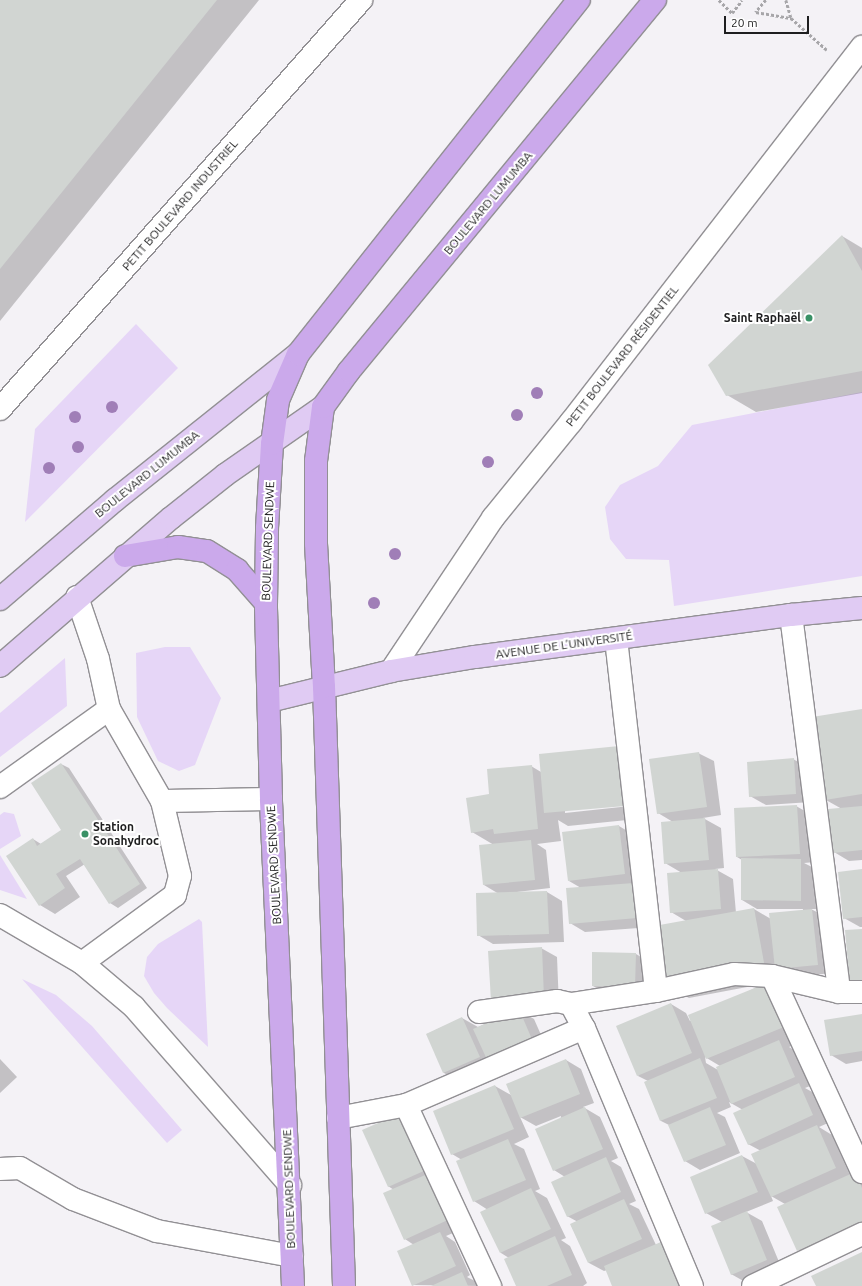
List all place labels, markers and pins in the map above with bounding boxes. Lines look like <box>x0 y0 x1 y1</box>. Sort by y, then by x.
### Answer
place label: Saint Raphaël <box>724 311 801 325</box>
marker: Saint Raphaël <box>804 313 814 323</box>
place label: Station Sonahydroc <box>93 820 159 848</box>
marker: Station Sonahydroc <box>80 829 90 839</box>

